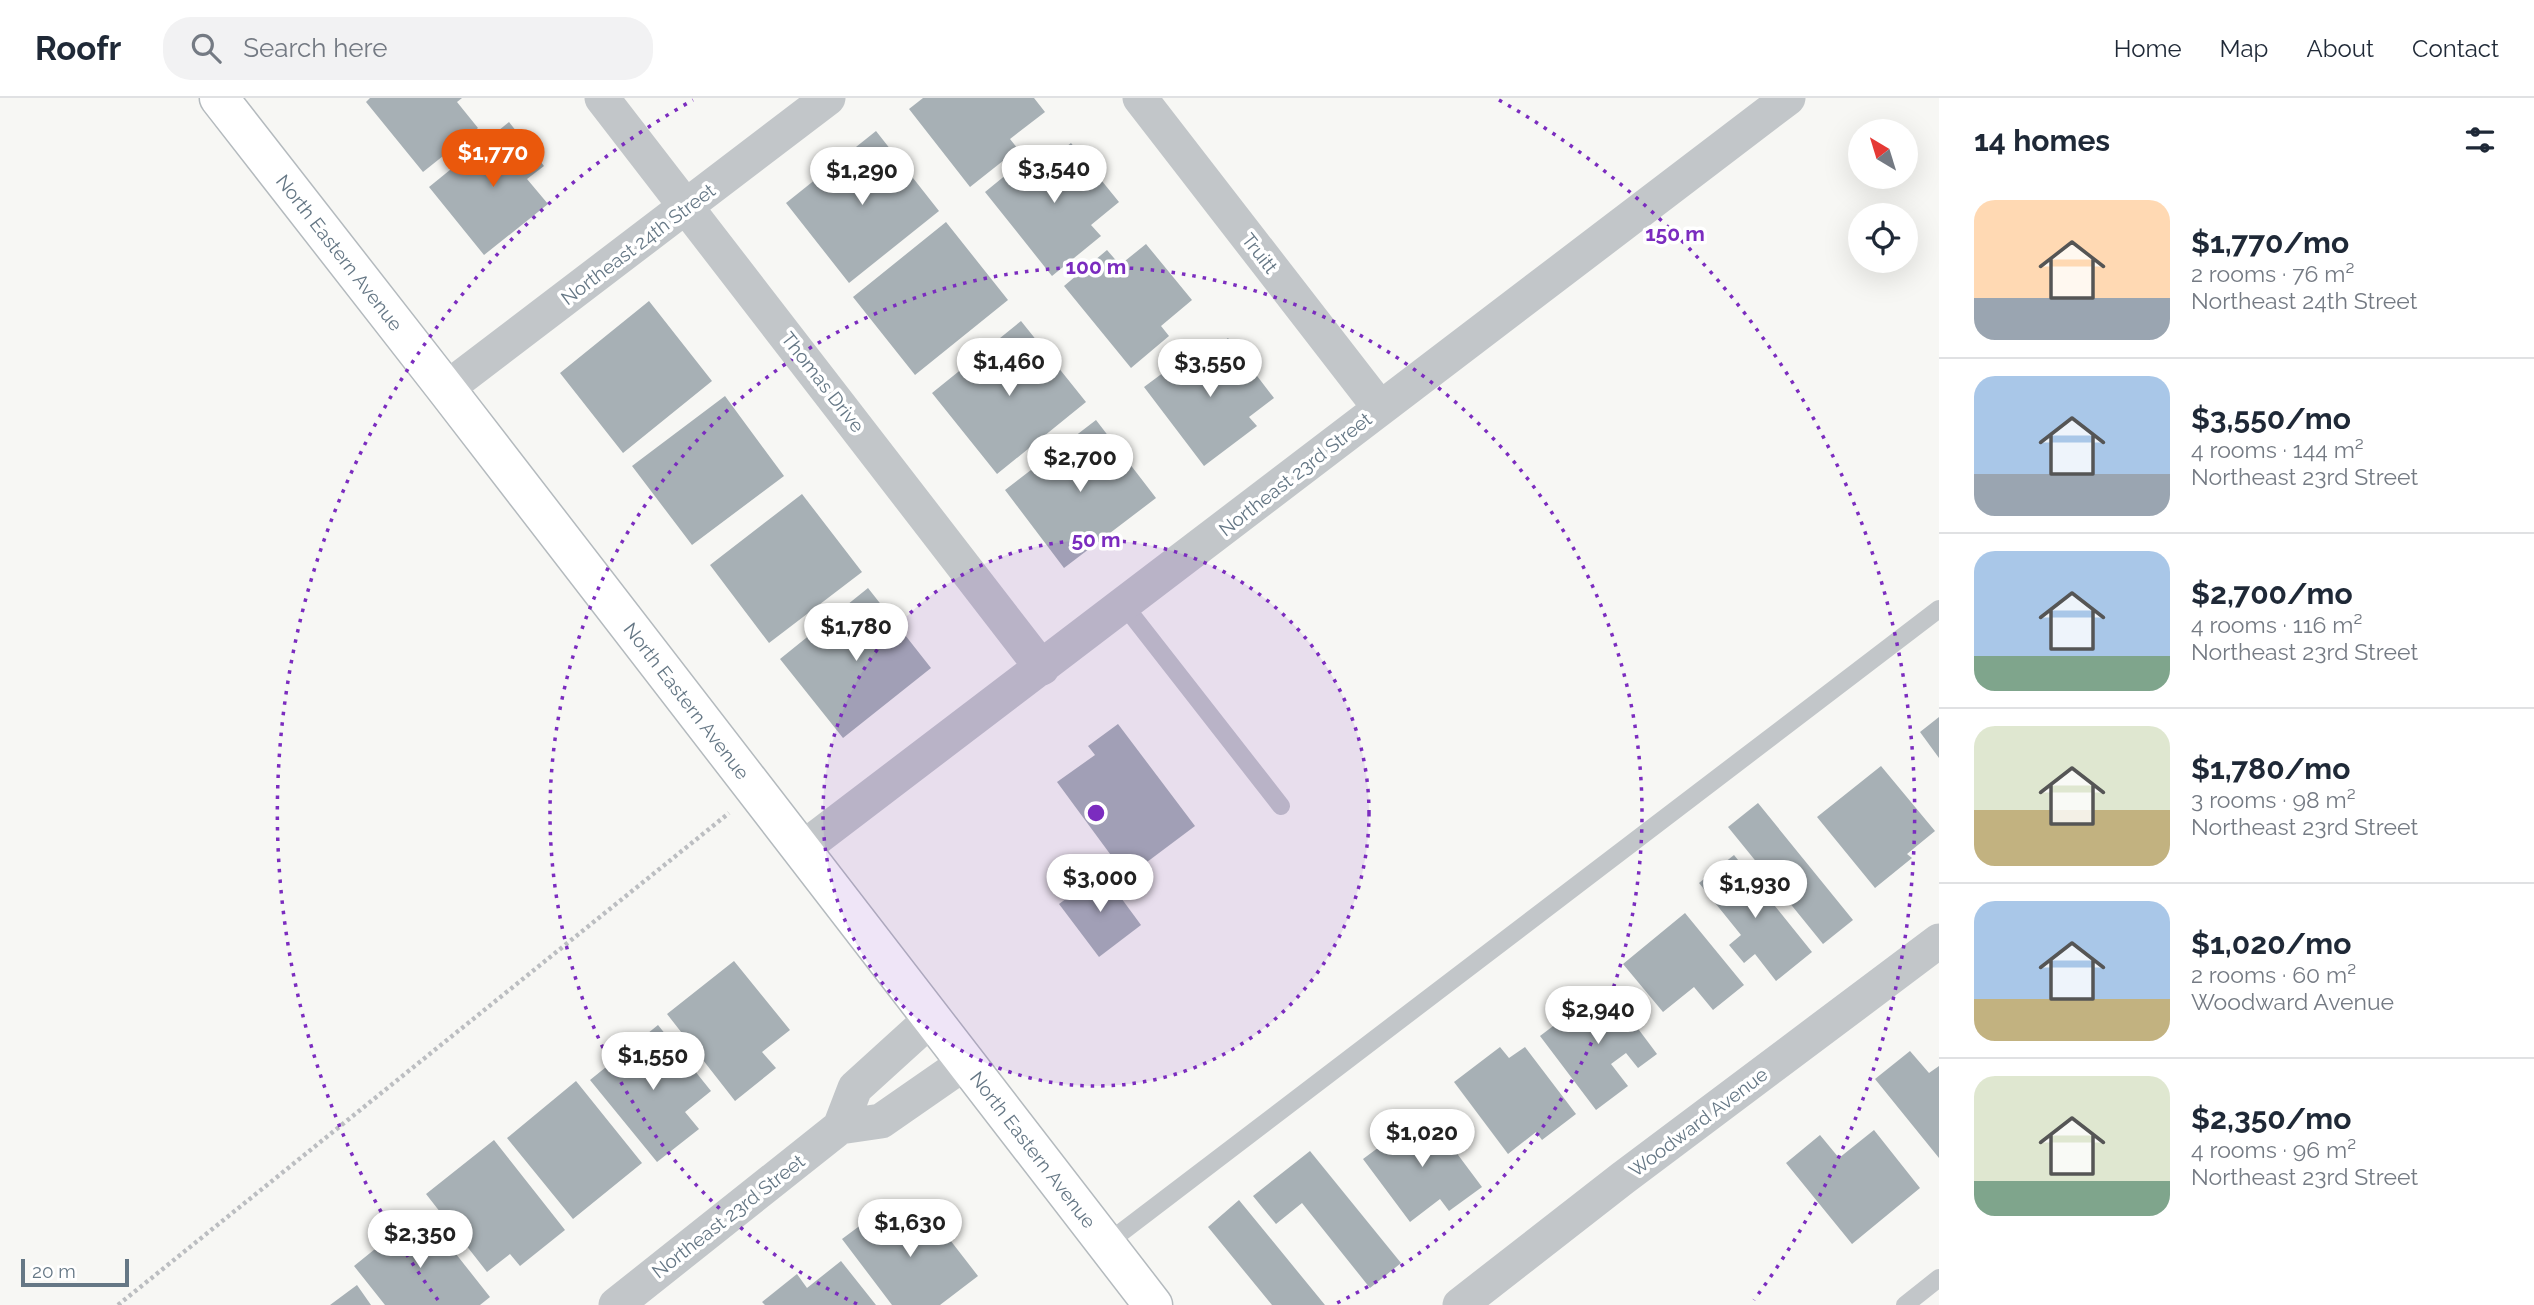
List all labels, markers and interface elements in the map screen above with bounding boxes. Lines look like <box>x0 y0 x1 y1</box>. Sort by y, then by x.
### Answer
search box <box>163 17 653 80</box>
text: Roofr <box>35 29 121 68</box>
icon: search <box>187 29 225 67</box>
text: Search here <box>243 33 388 63</box>
text: Home <box>2114 34 2182 63</box>
text: Map <box>2220 34 2268 63</box>
text: About <box>2306 34 2374 63</box>
text: Contact <box>2412 34 2499 63</box>
north arrow <box>1848 119 1918 189</box>
map controls <box>1848 119 1918 273</box>
icon: filters <box>2461 121 2499 159</box>
text: 14 homes <box>1974 123 2110 158</box>
pin: $1,770 <box>436 130 550 189</box>
text: $1,770 <box>458 138 528 165</box>
pin: $3,540 <box>997 146 1111 205</box>
pin: $1,290 <box>805 148 919 207</box>
text: $3,540 <box>1018 154 1090 181</box>
text: $1,290 <box>826 156 898 183</box>
street label: North Eastern Avenue <box>272 170 407 335</box>
street label: Northeast 24th Street <box>557 179 720 309</box>
button: locate <box>1848 203 1918 273</box>
text: 150 m <box>1645 221 1705 246</box>
text: $1,770/mo <box>2191 225 2349 260</box>
icon: home <box>2030 228 2114 312</box>
street label: Truitt <box>1238 229 1283 278</box>
text: 100 m <box>1066 254 1126 279</box>
text: 2 rooms · 76 m² <box>2191 260 2354 287</box>
text: Northeast 24th Street <box>2191 287 2417 314</box>
street label: Thomas Drive <box>777 327 869 437</box>
pin: $1,460 <box>952 338 1066 398</box>
pin: $3,550 <box>1153 340 1267 399</box>
text: $1,460 <box>973 347 1045 374</box>
text: $3,550 <box>1174 348 1246 375</box>
text: $3,550/mo <box>2191 401 2351 436</box>
icon: home <box>2030 404 2114 488</box>
street label: Northeast 23rd Street <box>1214 407 1376 540</box>
pin: $2,700 <box>1023 434 1137 494</box>
text: 4 rooms · 144 m² <box>2191 436 2364 463</box>
text: $2,700 <box>1043 443 1117 470</box>
text: Northeast 23rd Street <box>2191 463 2418 490</box>
text: 50 m <box>1071 527 1121 552</box>
text: $2,700/mo <box>2191 576 2353 611</box>
icon: home <box>2030 579 2114 663</box>
pin: $1,780 <box>799 603 913 663</box>
text: 4 rooms · 116 m² <box>2191 611 2362 638</box>
text: $1,780 <box>820 612 892 639</box>
street label: North Eastern Avenue <box>619 618 754 784</box>
text: Northeast 23rd Street <box>2191 638 2418 665</box>
text: $1,780/mo <box>2191 751 2350 786</box>
icon: home <box>2030 754 2114 838</box>
text: 3 rooms · 98 m² <box>2191 786 2356 813</box>
centre of rings <box>1084 801 1108 825</box>
text: Northeast 23rd Street <box>2191 813 2418 840</box>
pin: $3,000 <box>1043 854 1157 914</box>
pin: $1,930 <box>1698 860 1812 920</box>
text: $3,000 <box>1063 863 1138 890</box>
text: $1,930 <box>1719 869 1791 896</box>
text: $1,020/mo <box>2191 926 2351 961</box>
icon: home <box>2030 929 2114 1013</box>
text: 2 rooms · 60 m² <box>2191 961 2356 988</box>
pin: $2,940 <box>1541 986 1655 1046</box>
text: Woodward Avenue <box>2191 988 2394 1015</box>
text: $2,940 <box>1561 995 1635 1022</box>
pin: $1,550 <box>596 1032 710 1092</box>
text: $1,550 <box>618 1041 688 1068</box>
street label: Woodward Avenue <box>1624 1063 1772 1181</box>
street label: North Eastern Avenue <box>966 1067 1100 1232</box>
text: $2,350/mo <box>2191 1101 2351 1136</box>
icon: home <box>2030 1104 2114 1188</box>
pin: $1,020 <box>1365 1110 1479 1169</box>
text: $1,020 <box>1386 1118 1458 1145</box>
text: 4 rooms · 96 m² <box>2191 1136 2356 1163</box>
street label: Northeast 23rd Street <box>647 1149 809 1282</box>
text: Northeast 23rd Street <box>2191 1163 2418 1190</box>
pin: $1,630 <box>853 1200 967 1259</box>
text: $1,630 <box>874 1208 946 1235</box>
pin: $2,350 <box>363 1210 477 1270</box>
text: $2,350 <box>384 1219 456 1246</box>
scale bar <box>21 1256 130 1288</box>
text: 20 m <box>32 1260 76 1282</box>

